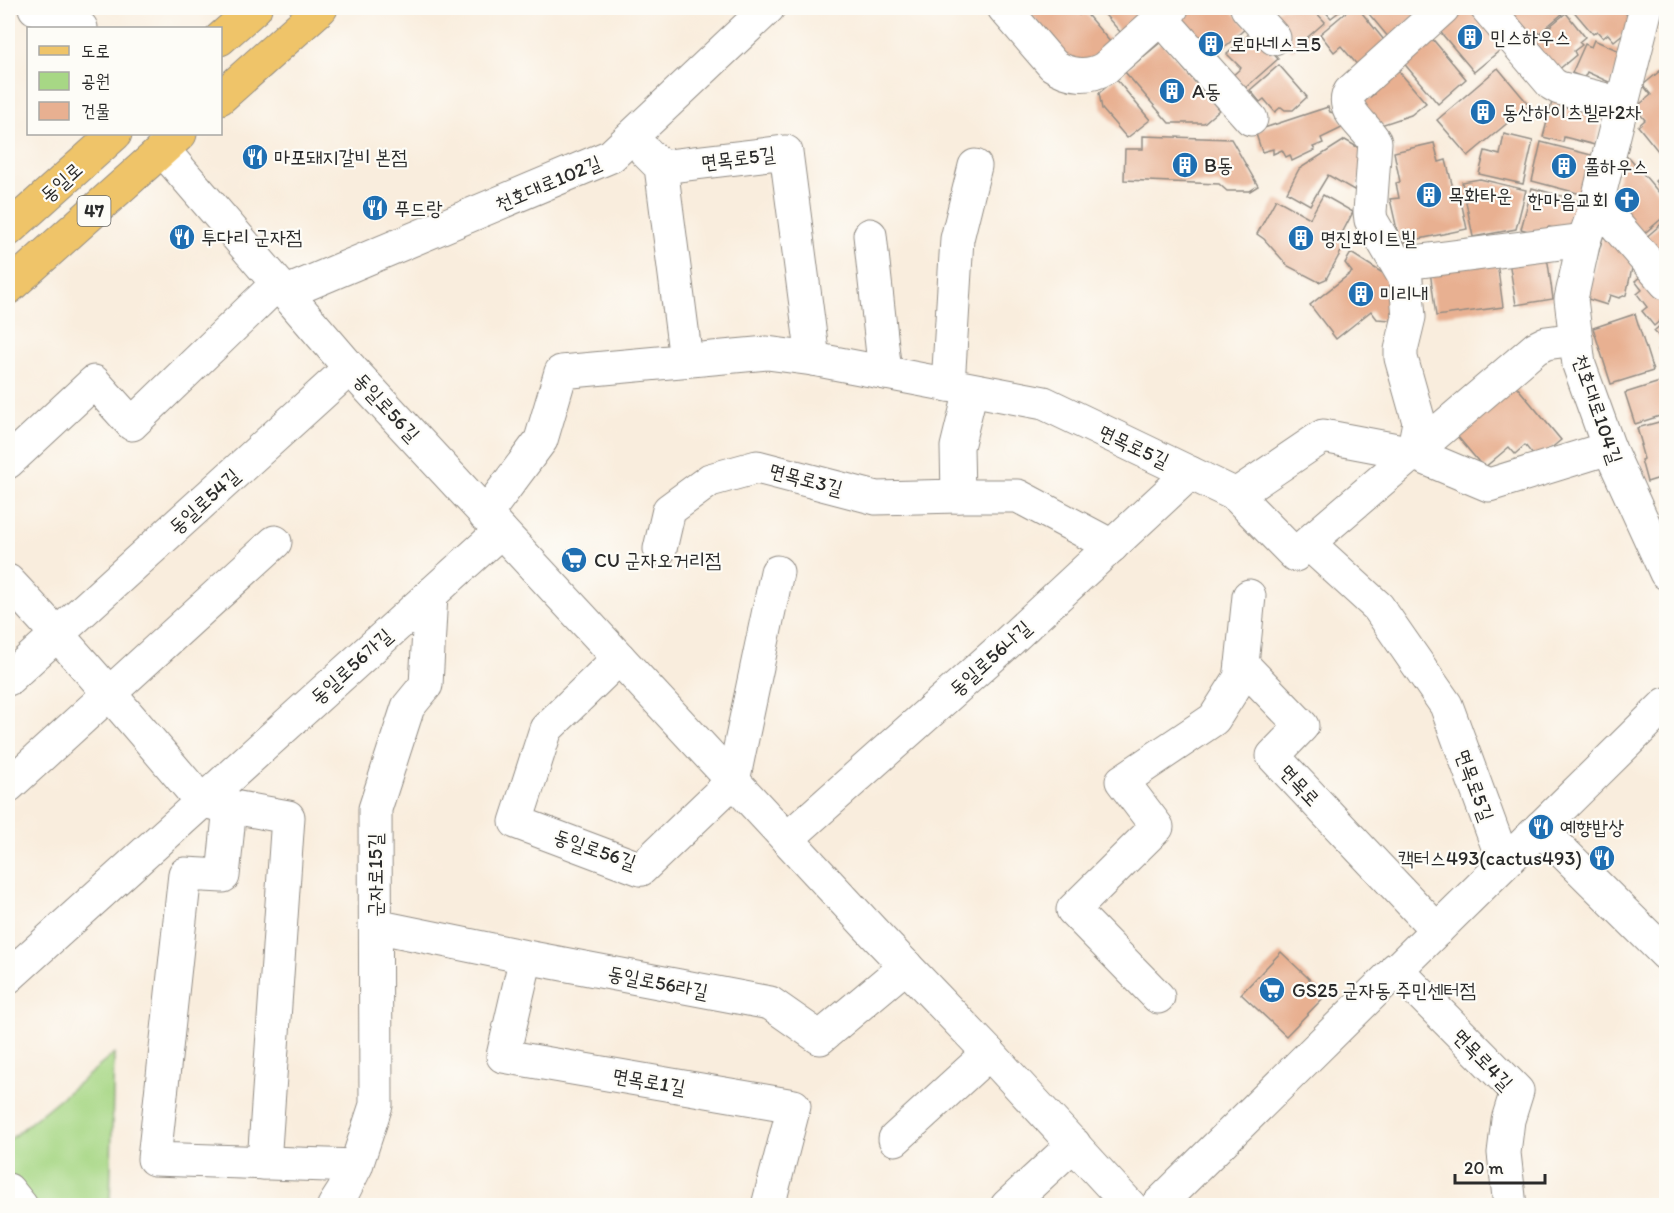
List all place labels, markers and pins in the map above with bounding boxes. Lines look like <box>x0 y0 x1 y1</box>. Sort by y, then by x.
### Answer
building icon: 민스하우스 <box>1455 22 1485 52</box>
place label: 민스하우스 <box>1490 25 1570 49</box>
building icon: 로마네스크5 <box>1196 29 1226 59</box>
place label: 로마네스크5 <box>1230 32 1321 56</box>
building icon: A동 <box>1157 76 1187 106</box>
place label: A동 <box>1192 79 1221 103</box>
building icon: 동산하이츠빌라2차 <box>1468 97 1498 127</box>
place label: 동산하이츠빌라2차 <box>1502 100 1641 124</box>
restaurant icon: 마포돼지갈비 본점 <box>240 142 270 172</box>
place label: 마포돼지갈비 본점 <box>274 145 407 169</box>
building icon: B동 <box>1170 150 1200 180</box>
building icon: 풀하우스 <box>1549 151 1579 181</box>
place label: B동 <box>1204 153 1233 177</box>
place label: 풀하우스 <box>1584 154 1648 178</box>
building icon: 목화타운 <box>1414 180 1444 210</box>
place label: 목화타운 <box>1448 183 1512 207</box>
church icon: 한마음교회 <box>1612 185 1642 215</box>
place label: 한마음교회 <box>1528 188 1608 212</box>
restaurant icon: 푸드랑 <box>360 193 390 223</box>
place label: 푸드랑 <box>394 196 442 220</box>
restaurant icon: 투다리 군자점 <box>167 222 197 252</box>
building icon: 명진화이트빌 <box>1286 223 1316 253</box>
place label: 투다리 군자점 <box>201 225 302 249</box>
place label: 명진화이트빌 <box>1320 226 1417 250</box>
building icon: 미리내 <box>1346 279 1376 309</box>
place label: 미리내 <box>1380 282 1428 306</box>
supermarket icon: CU 군자오거리점 <box>559 545 589 575</box>
place label: CU 군자오거리점 <box>594 548 721 572</box>
restaurant icon: 예향밥상 <box>1526 812 1556 842</box>
place label: 예향밥상 <box>1560 815 1624 839</box>
restaurant icon: 캑터스493(cactus493) <box>1587 843 1617 873</box>
place label: 캑터스493(cactus493) <box>1398 846 1582 870</box>
supermarket icon: GS25 군자동 주민센터점 <box>1257 975 1287 1005</box>
place label: GS25 군자동 주민센터점 <box>1292 978 1476 1002</box>

